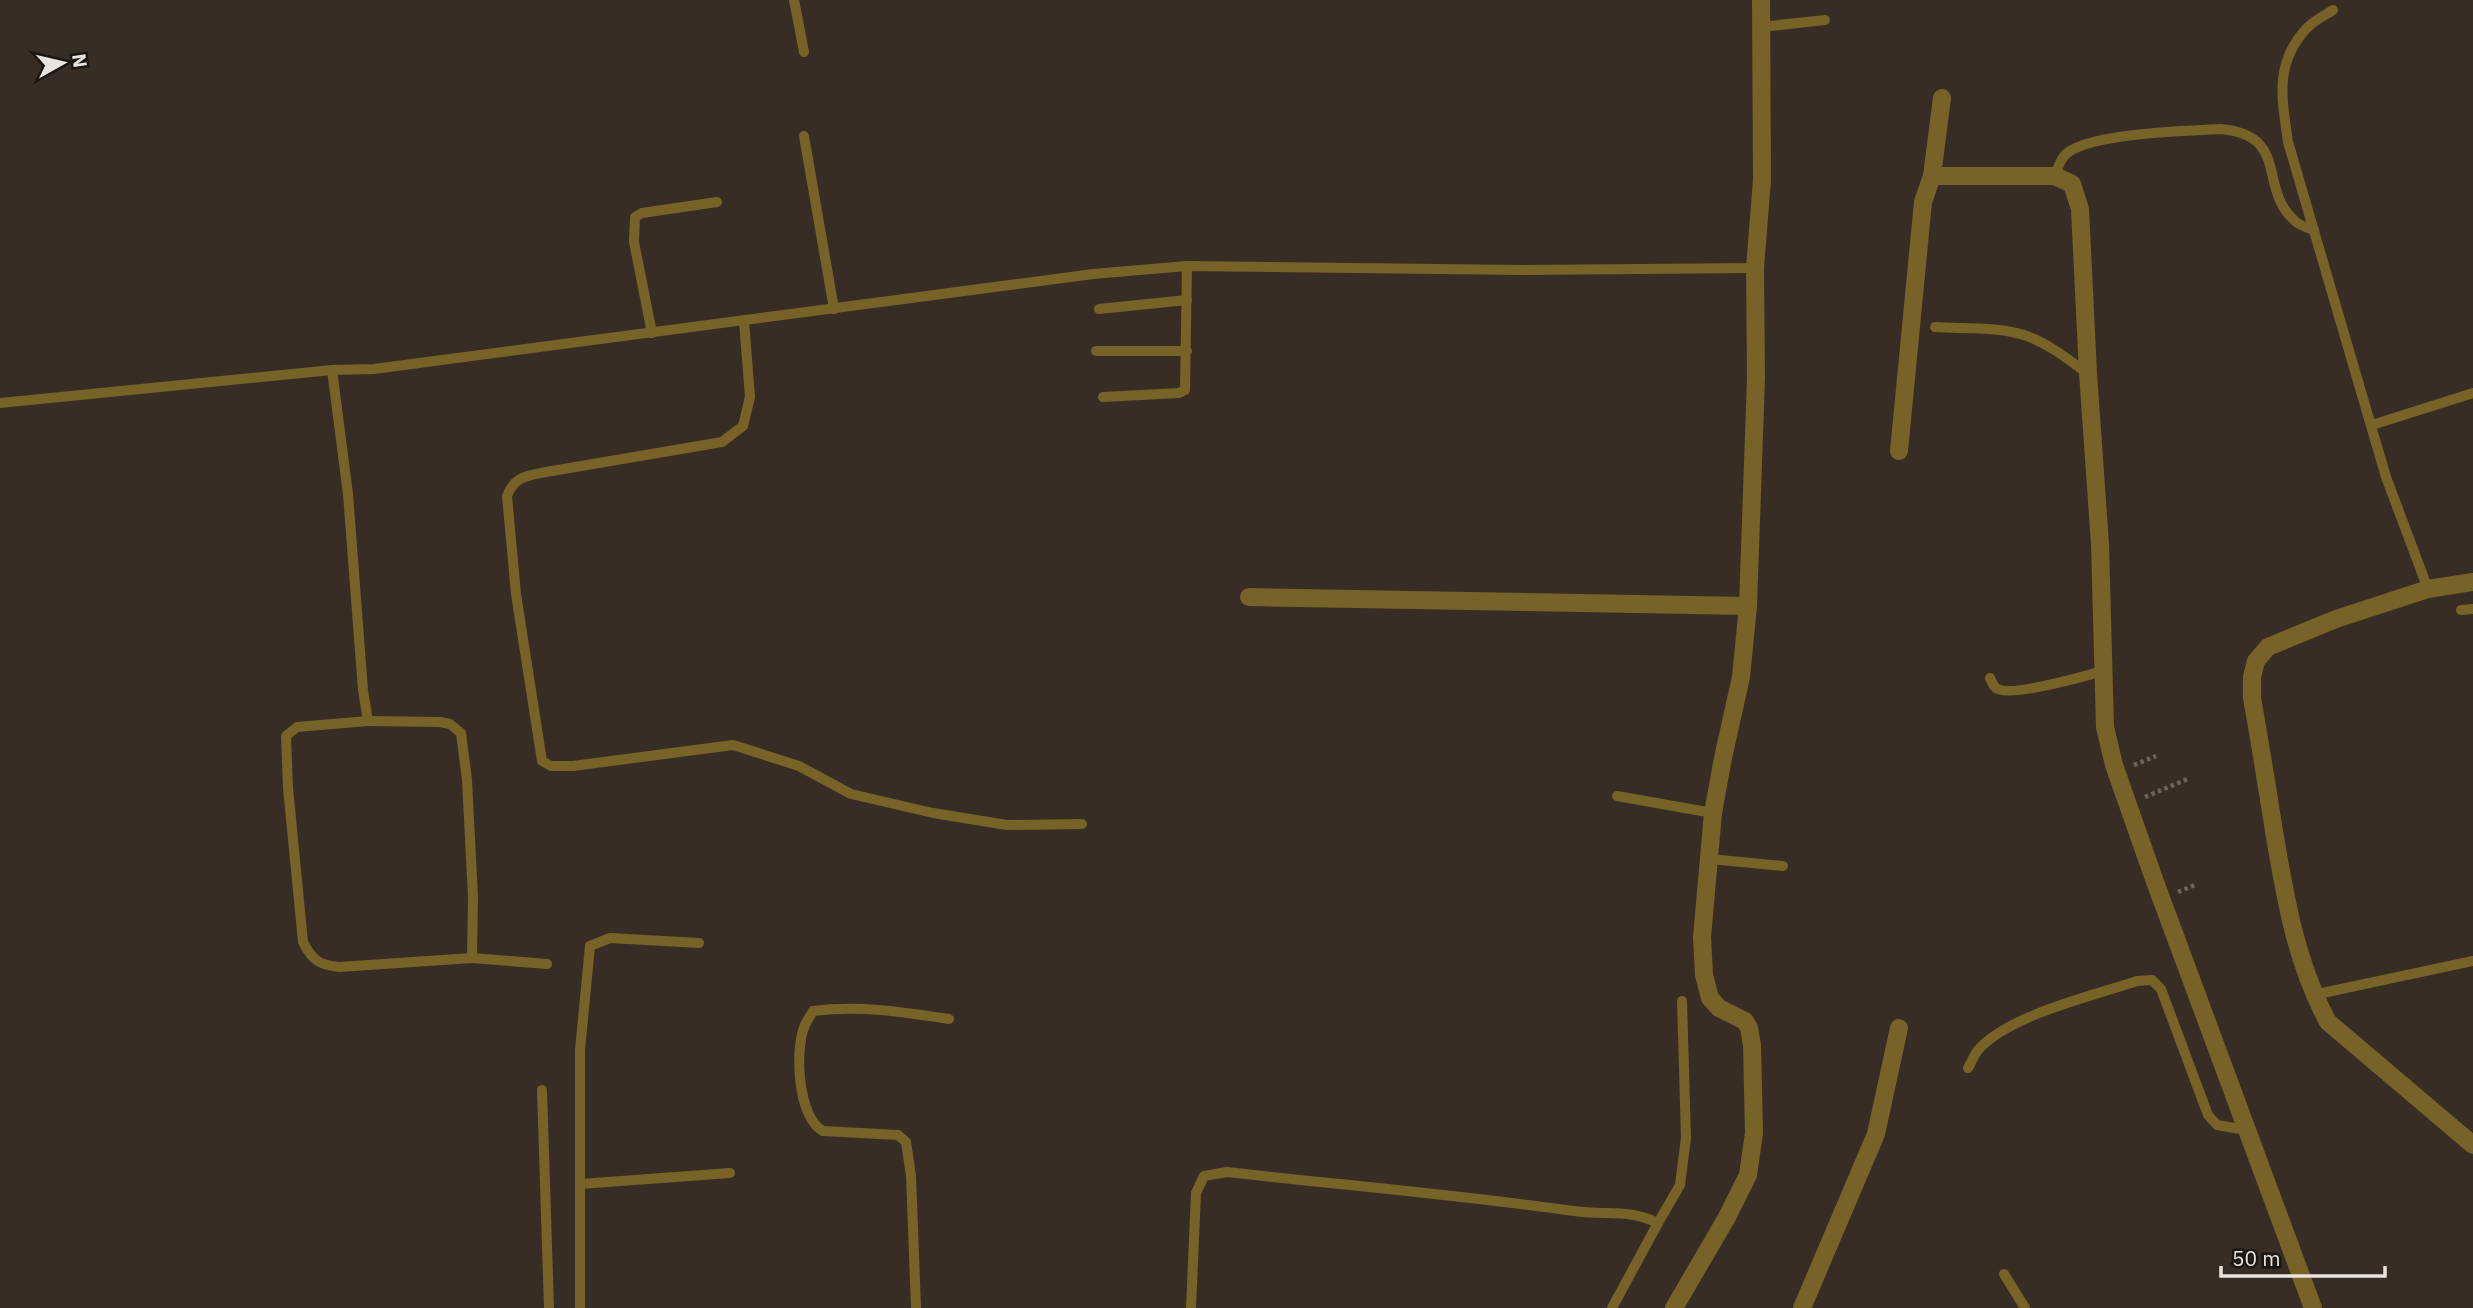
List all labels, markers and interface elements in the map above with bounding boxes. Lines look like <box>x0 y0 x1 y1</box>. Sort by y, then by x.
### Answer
north arrow <box>28 28 98 98</box>
text: N <box>67 52 93 69</box>
scale bar <box>2221 1234 2386 1278</box>
text: 50 m <box>2232 1244 2281 1272</box>

